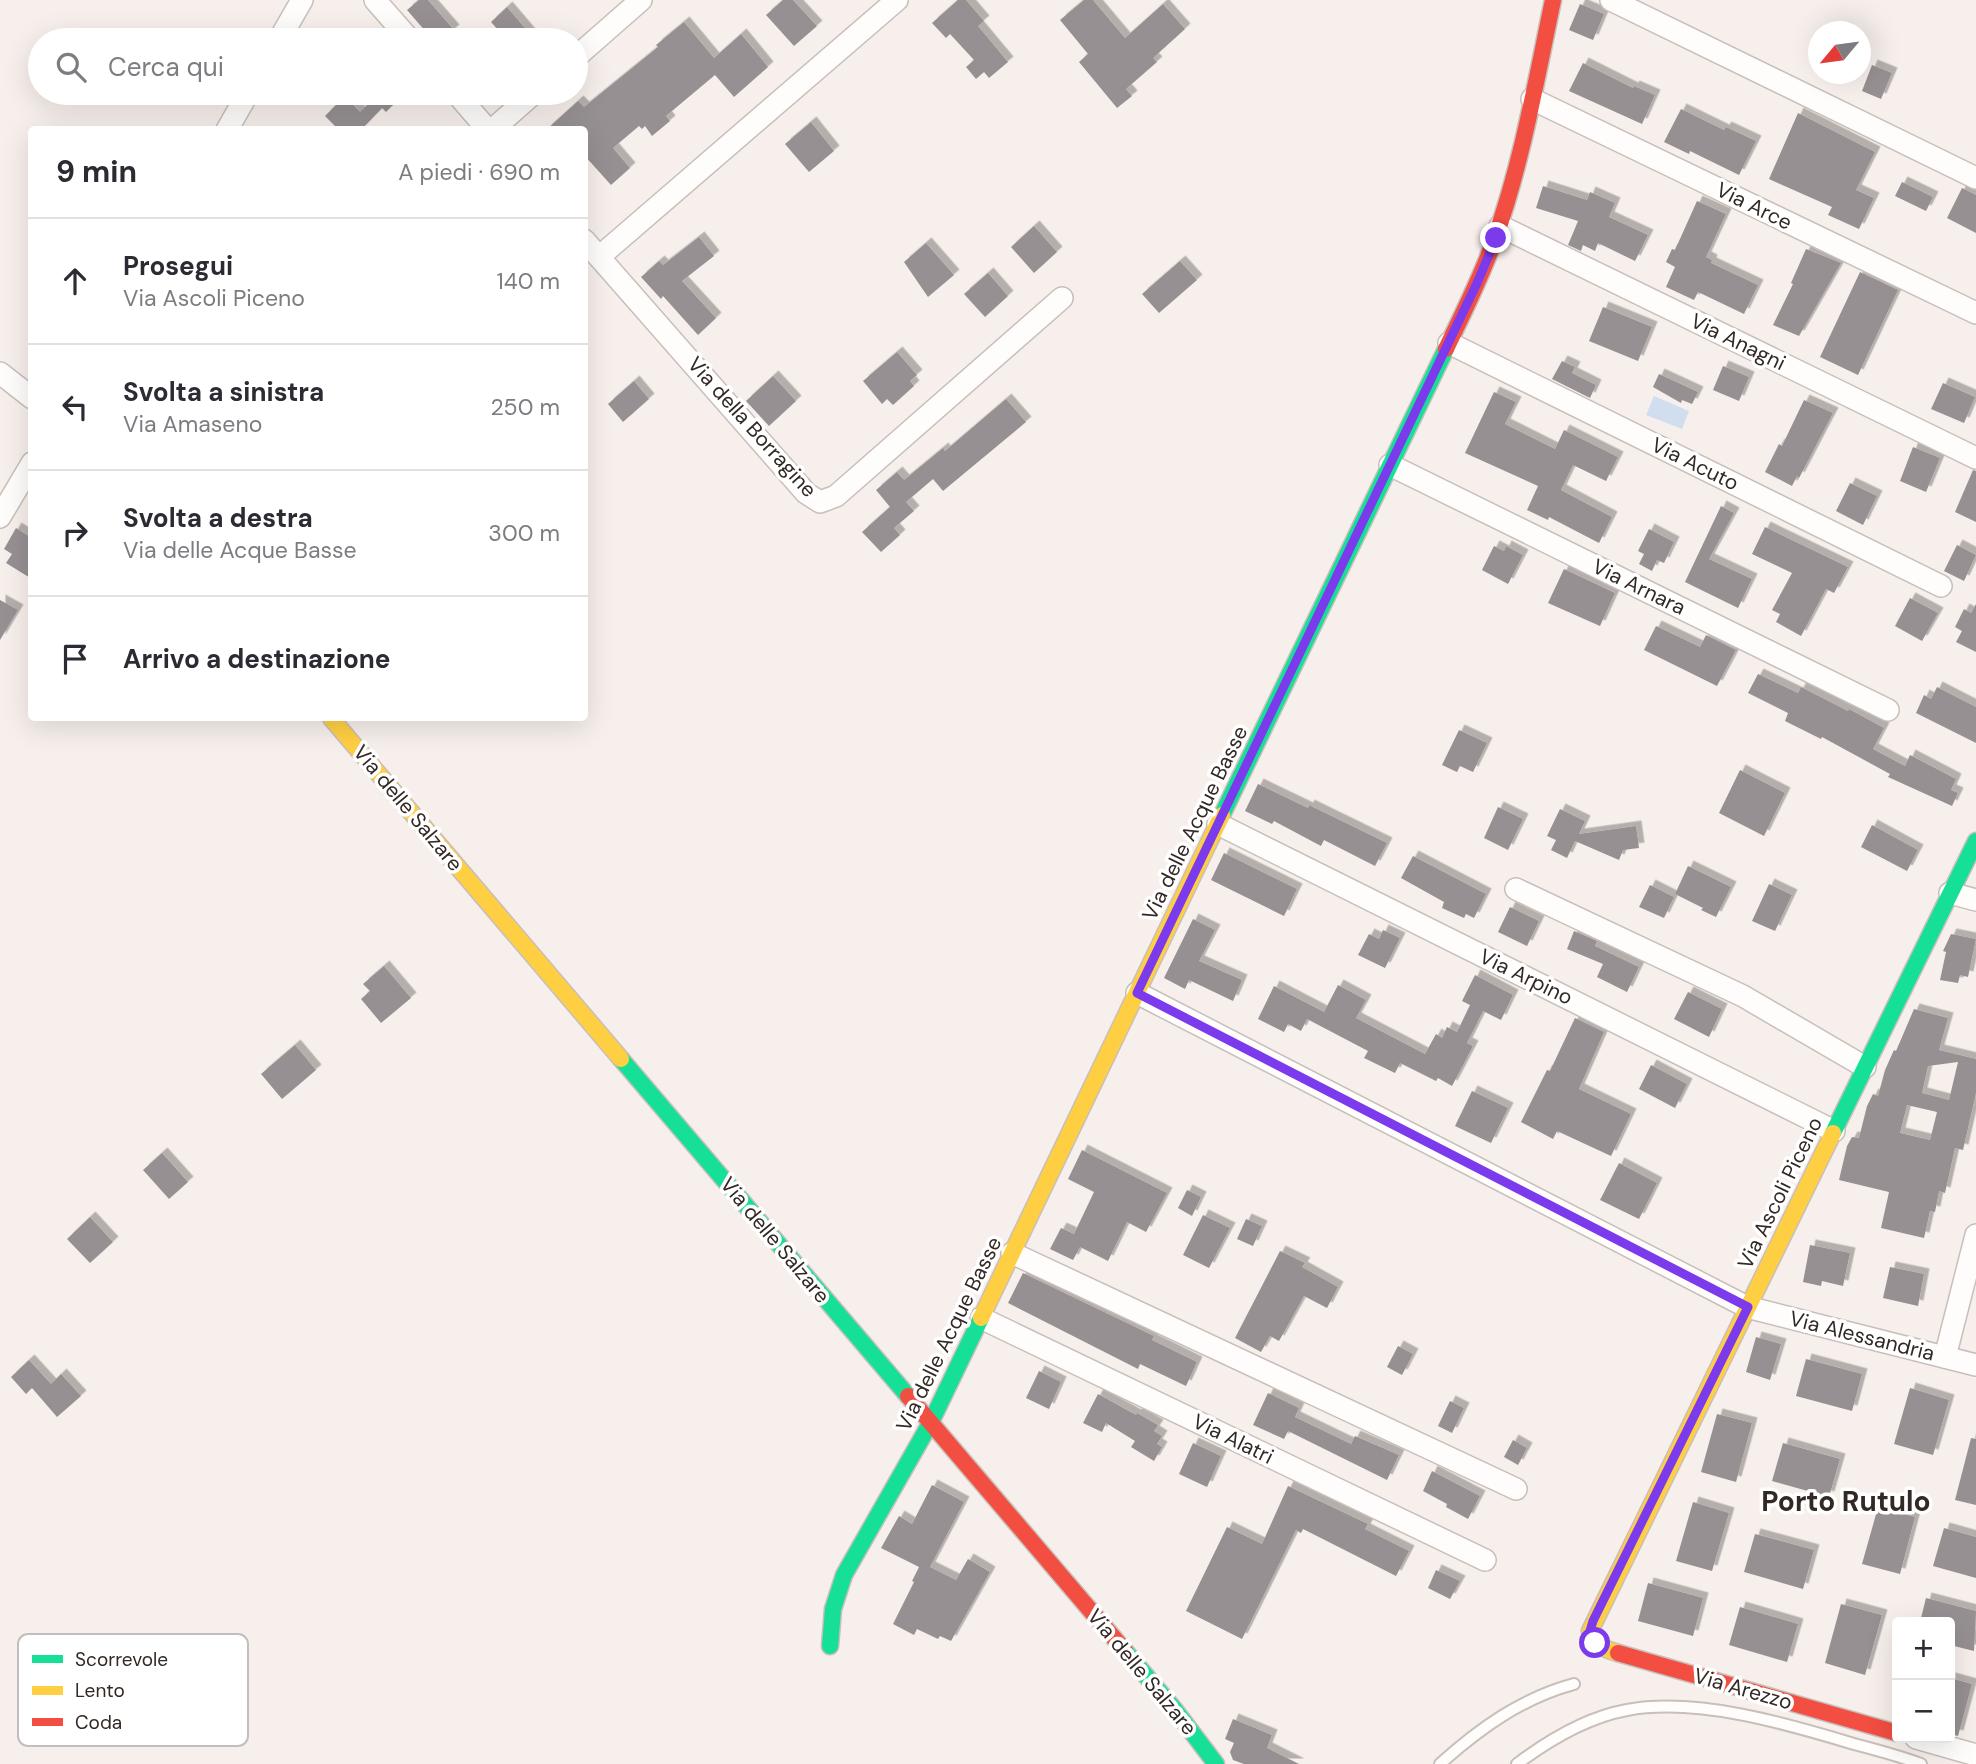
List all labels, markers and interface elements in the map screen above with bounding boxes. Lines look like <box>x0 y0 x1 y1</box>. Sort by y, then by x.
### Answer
north arrow <box>1808 21 1871 84</box>
search box <box>28 28 588 105</box>
icon: search <box>52 48 90 86</box>
text: Cerca qui <box>108 50 224 84</box>
text: 9 min <box>56 152 137 191</box>
text: A piedi · 690 m <box>398 157 560 187</box>
street label: Via Arce <box>1711 176 1797 236</box>
route end <box>1480 222 1511 253</box>
text: Prosegui <box>123 249 233 283</box>
icon: ahead <box>56 262 94 300</box>
text: 140 m <box>497 266 560 296</box>
text: Via Ascoli Piceno <box>123 283 305 313</box>
street label: Via Anagni <box>1686 307 1790 377</box>
street label: Via della Borragine <box>681 351 823 503</box>
text: Svolta a sinistra <box>123 375 324 409</box>
icon: left <box>56 388 94 426</box>
text: 250 m <box>490 392 560 422</box>
text: Via Amaseno <box>123 409 262 439</box>
street label: Via Acuto <box>1647 431 1743 497</box>
text: Svolta a destra <box>123 501 313 535</box>
icon: right <box>56 514 94 552</box>
text: 300 m <box>488 518 560 548</box>
text: Via delle Acque Basse <box>123 535 357 565</box>
street label: Via Arnara <box>1588 552 1690 622</box>
icon: arrive <box>56 640 94 678</box>
text: Arrivo a destinazione <box>123 642 390 676</box>
street label: Via delle Acque Basse <box>1136 721 1254 925</box>
street label: Via delle Salzare <box>347 739 469 877</box>
street label: Via Arpino <box>1475 942 1577 1012</box>
street label: Via Ascoli Piceno <box>1731 1112 1829 1274</box>
street label: Via delle Salzare <box>714 1171 836 1309</box>
street label: Via delle Acque Basse <box>890 1232 1008 1436</box>
street label: Via Alessandria <box>1787 1304 1937 1368</box>
street label: Via Alatri <box>1188 1407 1278 1471</box>
district label: Porto Rutulo <box>1761 1483 1931 1520</box>
street label: Via delle Salzare <box>1081 1603 1203 1741</box>
map controls <box>1892 1617 1955 1743</box>
button: + <box>1892 1617 1955 1680</box>
route start <box>1579 1627 1610 1658</box>
legend <box>18 1634 248 1746</box>
text: Scorrevole <box>75 1647 168 1672</box>
street label: Via Arezzo <box>1691 1662 1795 1716</box>
text: Lento <box>75 1678 125 1703</box>
button: − <box>1892 1680 1955 1743</box>
text: Coda <box>75 1710 122 1735</box>

